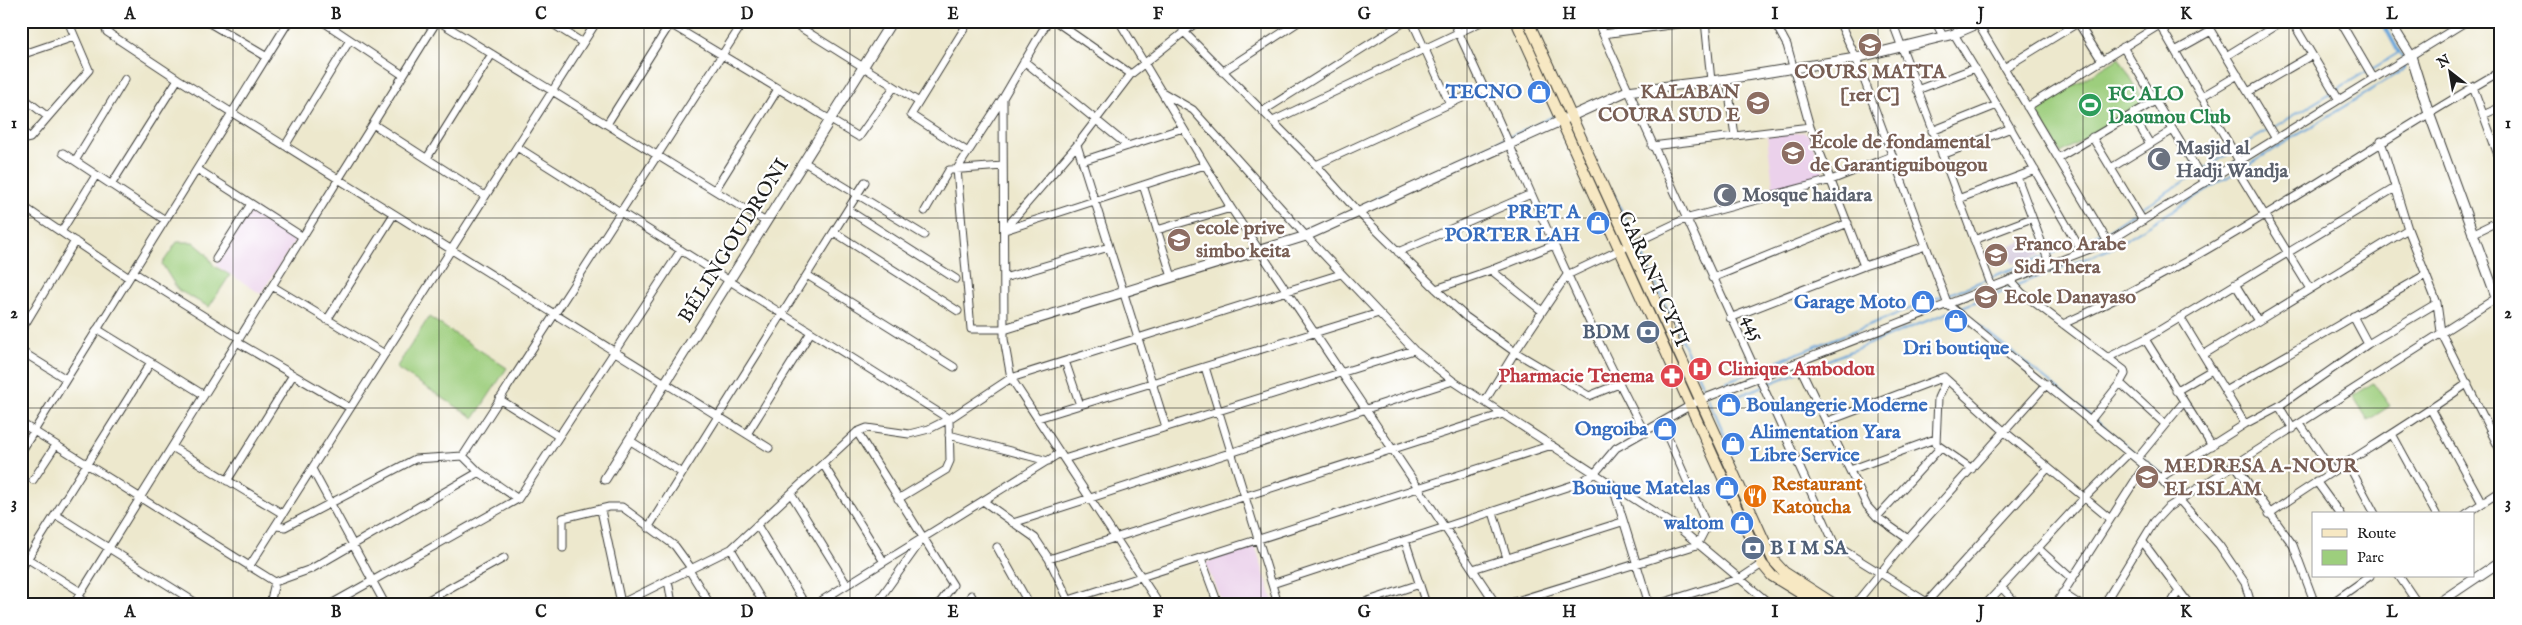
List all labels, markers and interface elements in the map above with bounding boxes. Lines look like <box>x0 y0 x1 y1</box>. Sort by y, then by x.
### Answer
text: A <box>124 5 137 25</box>
text: B <box>331 5 342 25</box>
text: C <box>535 5 547 25</box>
text: D <box>741 5 754 25</box>
text: E <box>947 5 959 25</box>
text: F <box>1153 5 1164 25</box>
text: G <box>1358 5 1371 25</box>
text: H <box>1562 5 1576 25</box>
text: I <box>1772 5 1779 25</box>
text: J <box>1976 5 1985 25</box>
text: K <box>2180 5 2193 25</box>
text: L <box>2386 5 2398 25</box>
school or university icon: COURS MATTA [1er C] <box>1857 32 1883 58</box>
north arrow <box>2424 48 2474 98</box>
text: N <box>2433 51 2454 73</box>
place label: COURS MATTA [1er C] <box>1794 60 1947 108</box>
shop icon: TECNO <box>1526 79 1552 105</box>
place label: TECNO <box>1445 80 1522 105</box>
place label: KALABAN COURA SUD E <box>1598 80 1741 128</box>
place label: FC ALO Daounou Club <box>2108 82 2231 130</box>
school or university icon: KALABAN COURA SUD E <box>1745 90 1771 116</box>
sports icon: FC ALO Daounou Club <box>2077 92 2103 118</box>
text: 1 <box>11 114 17 134</box>
text: 1 <box>2505 114 2511 134</box>
place label: École de fondamental de Garantiguibougou <box>1810 130 1991 178</box>
place label: Masjid al Hadji Wandja <box>2176 136 2288 184</box>
school or university icon: École de fondamental de Garantiguibougou <box>1780 140 1806 166</box>
mosque icon: Masjid al Hadji Wandja <box>2146 146 2172 172</box>
street label: BÉLINGOUDRONI <box>673 154 795 328</box>
mosque icon: Mosque haidara <box>1712 182 1738 208</box>
place label: Mosque haidara <box>1742 183 1872 208</box>
place label: PRET A PORTER LAH <box>1444 200 1581 248</box>
street label: GARANT CYTI <box>1612 207 1694 351</box>
shop icon: PRET A PORTER LAH <box>1585 210 1611 236</box>
place label: ecole prive simbo keita <box>1196 216 1291 264</box>
school or university icon: ecole prive simbo keita <box>1166 227 1192 253</box>
place label: Franco Arabe Sidi Thera <box>2014 232 2127 280</box>
school or university icon: Franco Arabe Sidi Thera <box>1983 242 2009 268</box>
school or university icon: Ecole Danayaso <box>1973 284 1999 310</box>
place label: Ecole Danayaso <box>2004 285 2136 310</box>
shop icon: Garage Moto <box>1910 289 1936 315</box>
place label: Garage Moto <box>1794 290 1906 315</box>
text: 2 <box>10 304 18 324</box>
text: 2 <box>2504 304 2512 324</box>
shop icon: Dri boutique <box>1943 308 1969 334</box>
street label: 445 <box>1736 311 1770 345</box>
bank icon: BDM <box>1635 319 1661 345</box>
place label: BDM <box>1582 320 1630 345</box>
place label: Dri boutique <box>1903 336 2010 361</box>
hospital icon: Clinique Ambodou <box>1687 356 1713 382</box>
place label: Clinique Ambodou <box>1718 357 1876 382</box>
pharmacy icon: Pharmacie Tenema <box>1659 363 1685 389</box>
place label: Pharmacie Tenema <box>1498 364 1654 389</box>
shop icon: Boulangerie Moderne <box>1716 392 1742 418</box>
place label: Boulangerie Moderne <box>1746 393 1928 418</box>
shop icon: Ongoiba <box>1652 416 1678 442</box>
place label: Ongoiba <box>1575 417 1648 442</box>
place label: Alimentation Yara Libre Service <box>1749 420 1901 468</box>
shop icon: Alimentation Yara Libre Service <box>1720 431 1746 457</box>
place label: MEDRESA A-NOUR EL ISLAM <box>2164 454 2360 502</box>
school or university icon: MEDRESA A-NOUR EL ISLAM <box>2134 464 2160 490</box>
place label: Restaurant Katoucha <box>1772 472 1863 520</box>
shop icon: Bouique Matelas <box>1714 475 1740 501</box>
place label: Bouique Matelas <box>1572 476 1710 501</box>
restaurant icon: Restaurant Katoucha <box>1742 483 1768 509</box>
text: 3 <box>11 494 17 514</box>
text: 3 <box>2505 494 2511 514</box>
shop icon: waltom <box>1729 510 1755 536</box>
place label: waltom <box>1663 511 1725 536</box>
legend <box>2312 512 2474 578</box>
text: Route <box>2357 524 2396 543</box>
bank icon: B I M SA <box>1740 535 1766 561</box>
place label: B I M SA <box>1770 536 1849 561</box>
text: Parc <box>2357 548 2384 567</box>
text: A <box>124 603 137 623</box>
text: B <box>331 603 342 623</box>
text: C <box>535 603 547 623</box>
text: D <box>741 603 754 623</box>
text: E <box>947 603 959 623</box>
text: F <box>1153 603 1164 623</box>
text: G <box>1358 603 1371 623</box>
text: H <box>1562 603 1576 623</box>
text: I <box>1772 603 1779 623</box>
text: J <box>1976 603 1985 623</box>
text: K <box>2180 603 2193 623</box>
text: L <box>2386 603 2398 623</box>

